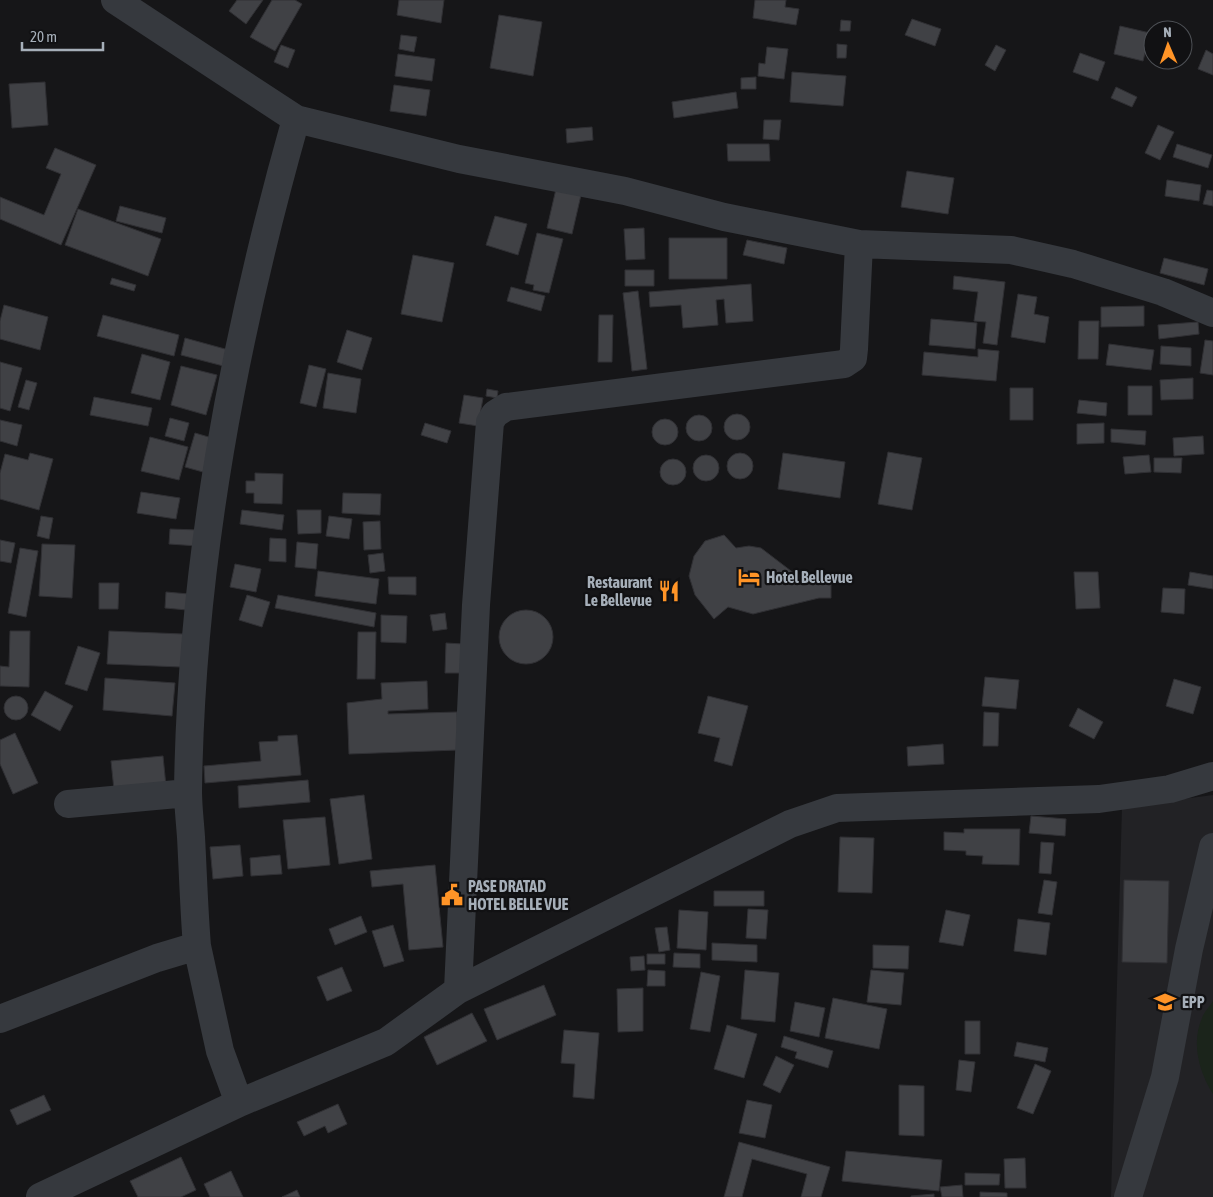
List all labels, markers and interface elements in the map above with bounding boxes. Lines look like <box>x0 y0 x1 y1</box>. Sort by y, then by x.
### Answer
scale bar <box>22 20 104 52</box>
north arrow <box>1143 20 1193 70</box>
text: N <box>1163 24 1172 40</box>
text: 20 m <box>30 28 57 45</box>
hotel icon: Hotel Bellevue <box>736 564 762 590</box>
place label: Hotel Bellevue <box>766 568 853 586</box>
place label: Restaurant Le Bellevue <box>584 573 652 609</box>
restaurant icon: Restaurant Le Bellevue <box>656 578 682 604</box>
place label: PASE DRATAD HOTEL BELLE VUE <box>468 877 569 913</box>
public building icon: PASE DRATAD HOTEL BELLE VUE <box>439 882 465 908</box>
school or university icon: EPP <box>1152 989 1178 1015</box>
place label: EPP <box>1182 993 1205 1011</box>

